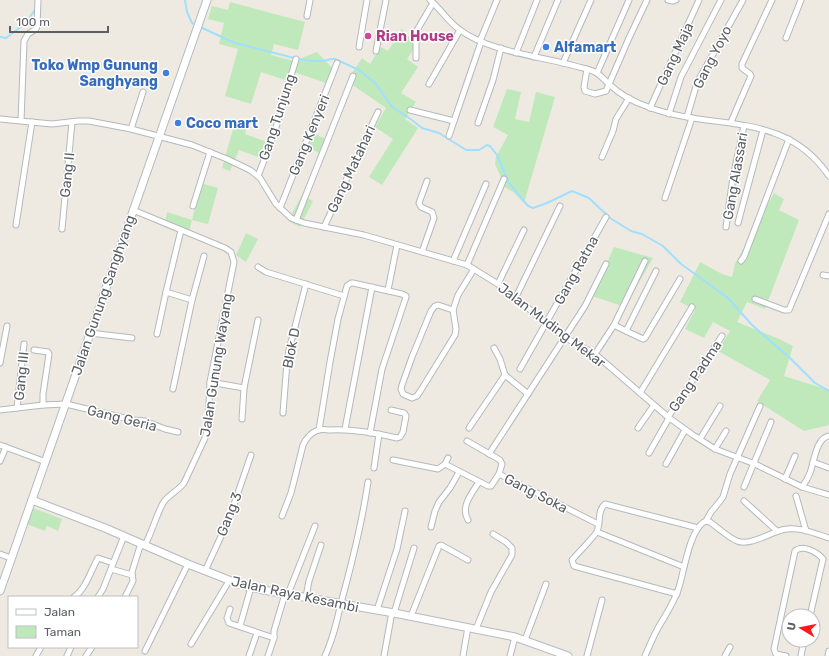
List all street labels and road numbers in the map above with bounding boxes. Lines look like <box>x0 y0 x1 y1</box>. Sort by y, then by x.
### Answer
street label: Gang Maja <box>653 20 697 89</box>
street label: Gang Yoyo <box>689 23 736 92</box>
street label: Gang Tunjung <box>255 72 299 163</box>
street label: Gang Kenyeri <box>286 92 333 178</box>
street label: Gang Matahari <box>324 123 379 216</box>
street label: Gang Alassari <box>719 131 752 221</box>
street label: Gang II <box>57 152 78 198</box>
street label: Jalan Gunung Sanghyang <box>68 213 139 378</box>
street label: Gang Ratna <box>551 233 602 308</box>
street label: Jalan Muding Mekar <box>495 279 609 372</box>
street label: Jalan Gunung Wayang <box>197 292 236 438</box>
street label: Blok D <box>279 326 304 370</box>
street label: Gang Padma <box>665 337 726 415</box>
street label: Gang III <box>10 351 33 401</box>
street label: Gang Geria <box>85 402 159 435</box>
street label: Gang Soka <box>501 470 570 517</box>
street label: Gang 3 <box>213 490 246 539</box>
street label: Jalan Raya Kesambi <box>230 573 360 616</box>

